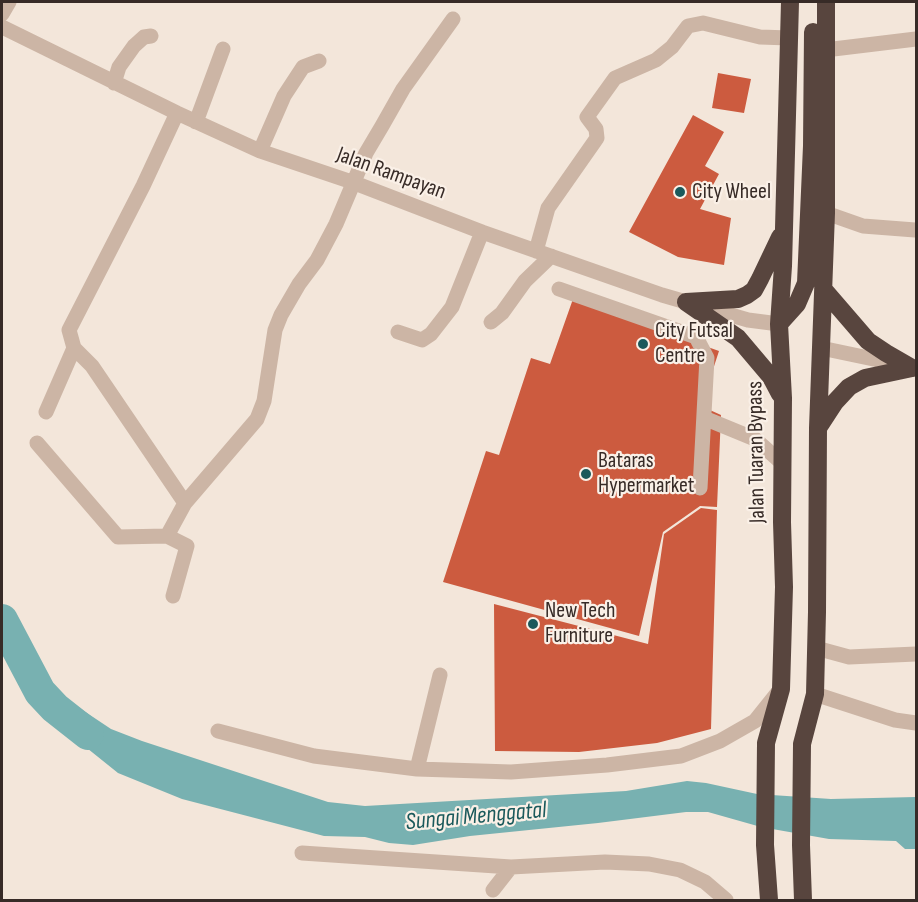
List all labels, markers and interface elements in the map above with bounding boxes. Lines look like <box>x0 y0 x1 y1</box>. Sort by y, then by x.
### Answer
street label: Jalan Rampayan <box>333 142 449 206</box>
place label: City Wheel <box>692 179 771 205</box>
marker: City Wheel <box>673 185 687 199</box>
place label: City Futsal Centre <box>655 318 733 370</box>
marker: City Futsal Centre <box>636 337 650 351</box>
street label: Jalan Tuaran Bypass <box>743 381 771 523</box>
place label: Bataras Hypermarket <box>598 448 694 500</box>
marker: Bataras Hypermarket <box>579 467 593 481</box>
place label: New Tech Furniture <box>545 598 615 650</box>
marker: New Tech Furniture <box>526 617 540 631</box>
water label: Sungai Menggatal <box>404 796 548 838</box>

